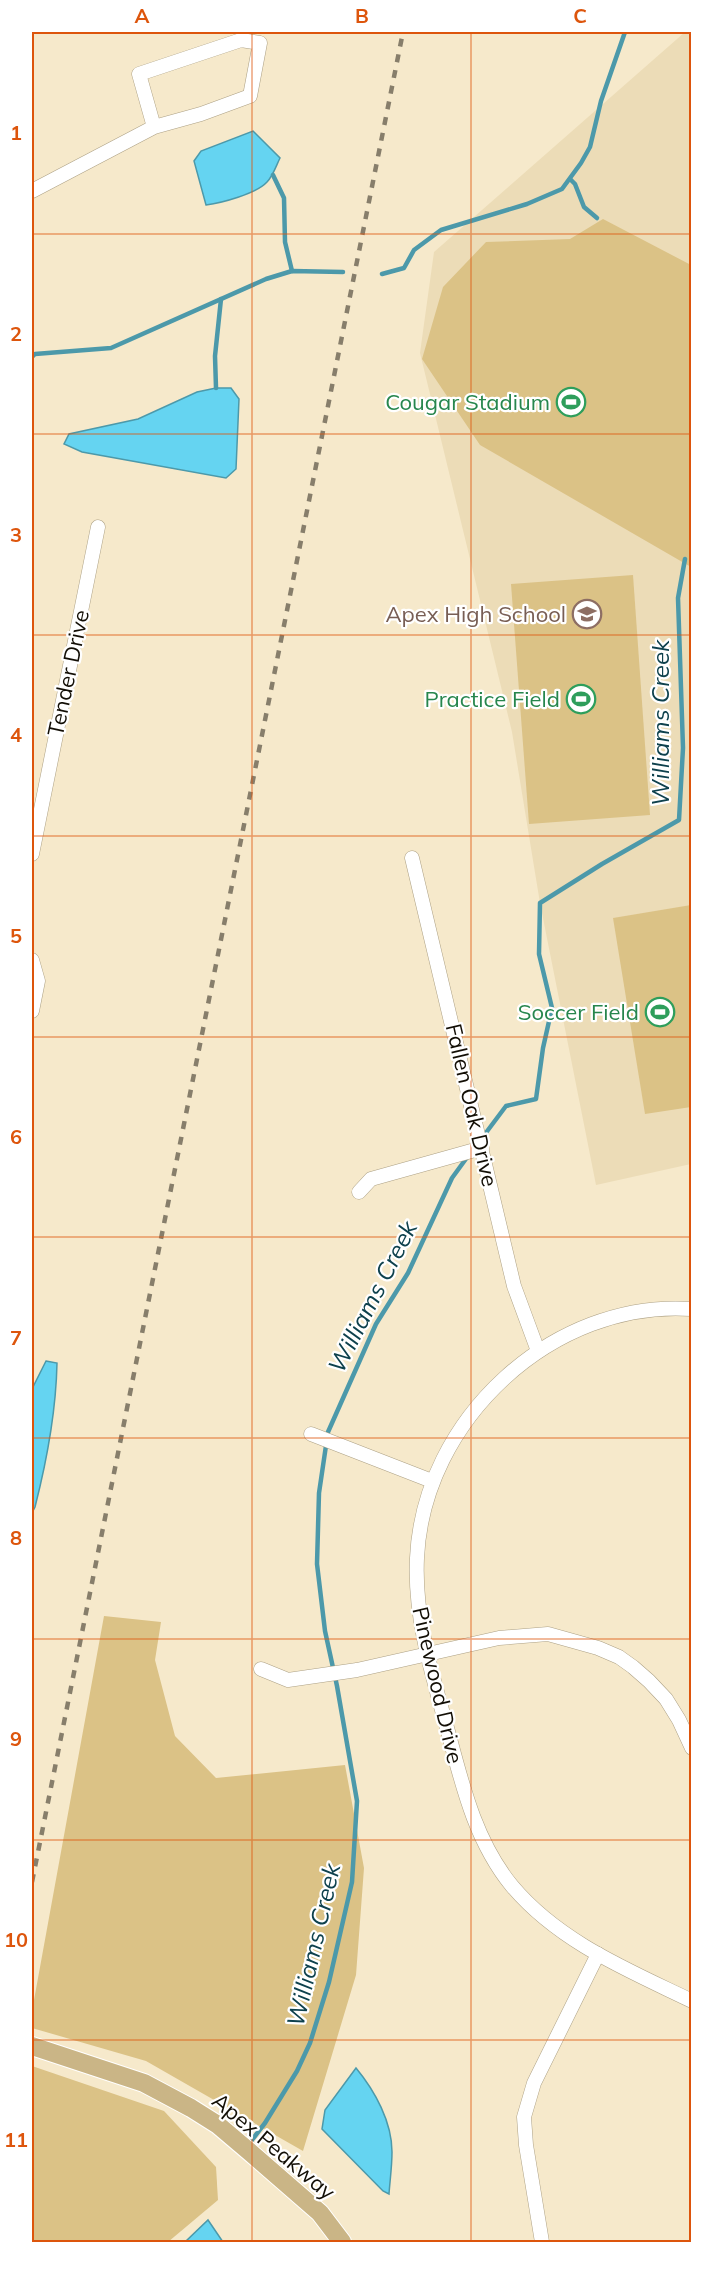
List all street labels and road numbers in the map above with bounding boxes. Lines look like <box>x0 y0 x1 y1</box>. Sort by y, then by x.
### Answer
street label: Tender Drive <box>41 607 95 739</box>
street label: Fallen Oak Drive <box>440 1021 504 1189</box>
street label: Pinewood Drive <box>406 1604 470 1766</box>
street label: Apex Peakway <box>207 2086 342 2206</box>

